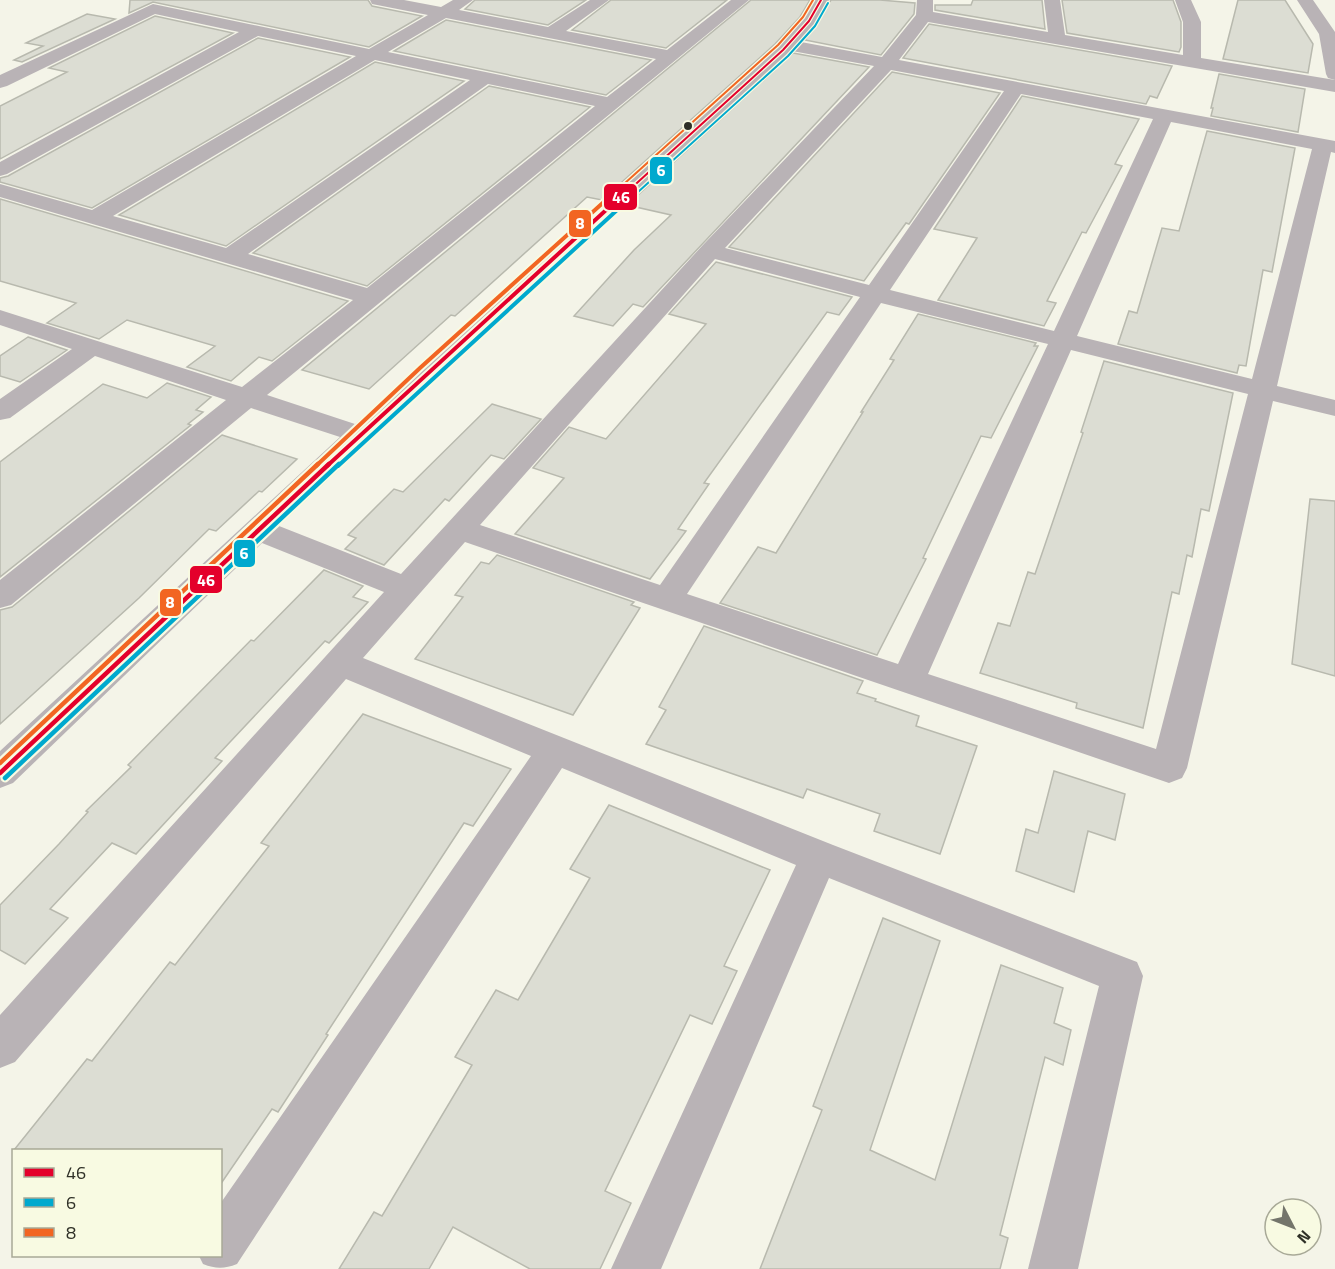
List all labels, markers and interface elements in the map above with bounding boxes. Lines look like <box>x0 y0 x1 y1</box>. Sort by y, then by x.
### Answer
unlabelled marker <box>682 120 694 132</box>
line badge: 6 <box>649 156 673 185</box>
text: 6 <box>657 158 666 182</box>
line badge: 46 <box>603 183 638 211</box>
text: 46 <box>612 185 630 209</box>
line badge: 8 <box>568 209 592 238</box>
text: 8 <box>576 211 585 235</box>
line badge: 6 <box>233 539 256 568</box>
text: 6 <box>240 541 249 565</box>
line badge: 46 <box>189 565 223 594</box>
text: 46 <box>197 568 215 592</box>
line badge: 8 <box>159 588 182 617</box>
text: 8 <box>166 590 175 614</box>
legend <box>12 1149 222 1257</box>
text: 46 <box>66 1159 86 1186</box>
text: 6 <box>66 1189 76 1216</box>
north arrow <box>1263 1197 1323 1257</box>
text: 8 <box>66 1219 76 1246</box>
text: N <box>1292 1225 1317 1249</box>

